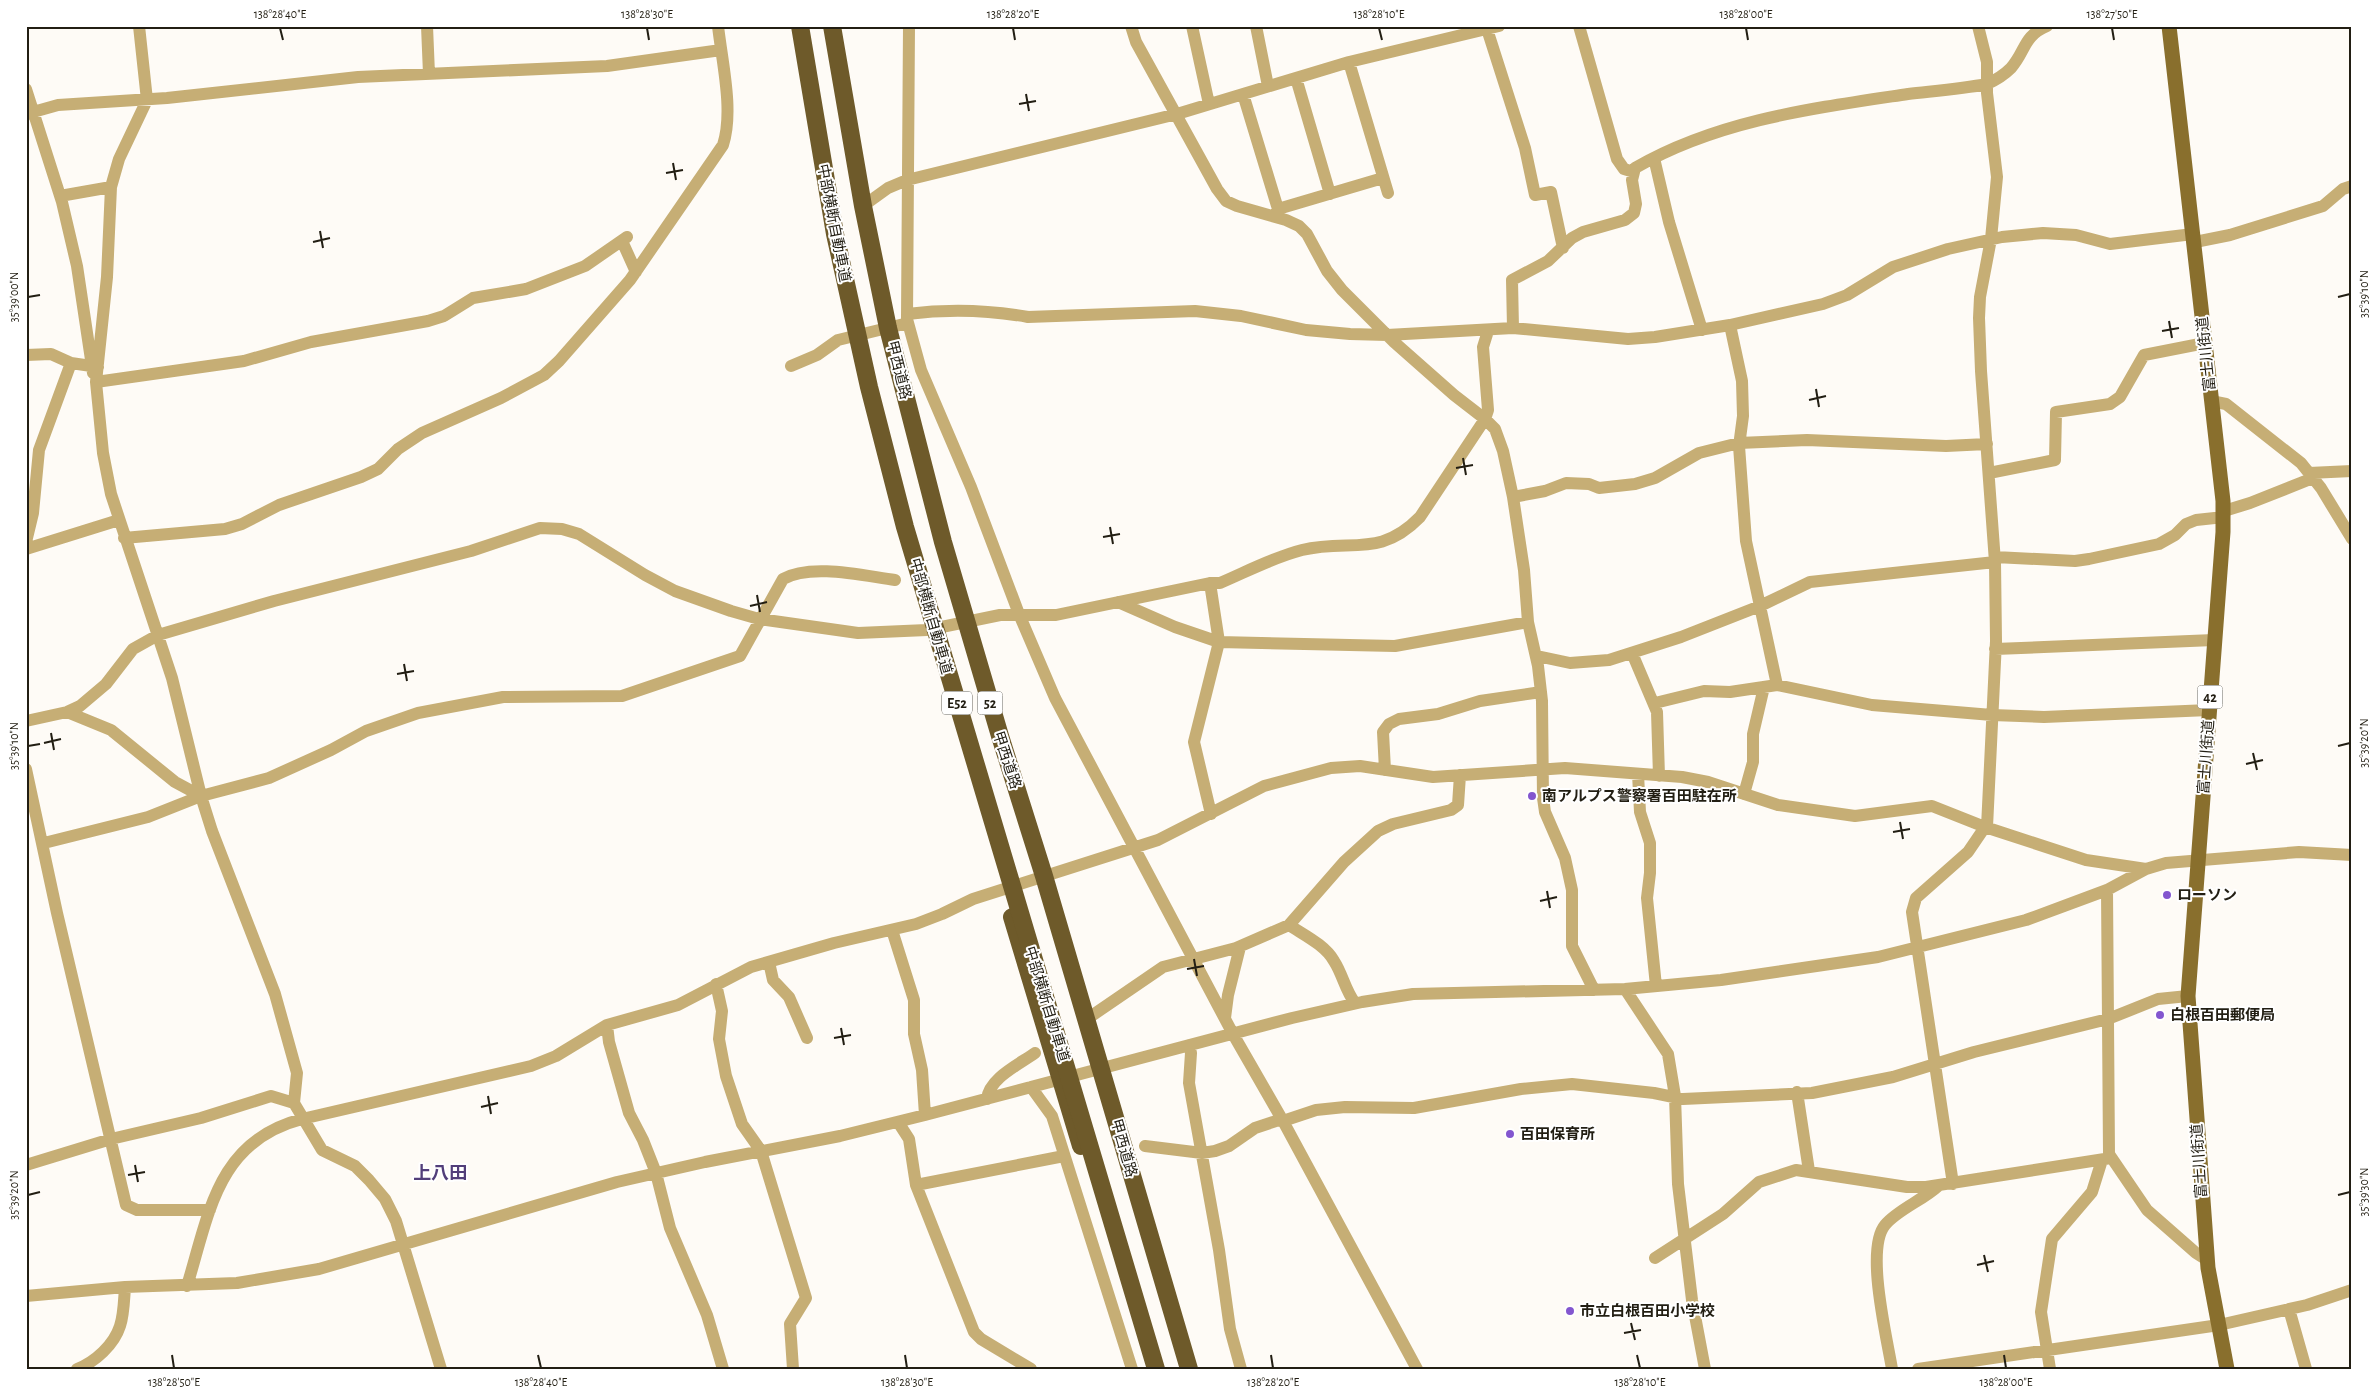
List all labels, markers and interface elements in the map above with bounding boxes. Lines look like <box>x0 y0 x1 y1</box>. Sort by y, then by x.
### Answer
text: 138°28'40"E <box>254 8 307 20</box>
text: 138°28'30"E <box>621 8 673 20</box>
text: 138°28'20"E <box>987 8 1039 20</box>
text: 138°28'10"E <box>1353 8 1405 20</box>
text: 138°28'00"E <box>1719 8 1773 20</box>
text: 138°27'50"E <box>2086 8 2138 20</box>
street label: 中部横断自動車道 <box>815 163 853 283</box>
text: 35°39'10"N <box>2358 270 2370 318</box>
text: 35°39'00"N <box>8 272 20 322</box>
street label: 富士川街道 <box>2194 316 2218 392</box>
street label: 甲西道路 <box>884 339 914 401</box>
street label: 中部横断自動車道 <box>907 556 955 676</box>
road number: 42 <box>2198 686 2222 709</box>
road number: E52 <box>942 691 972 714</box>
road number: 52 <box>978 691 1002 714</box>
text: 35°39'20"N <box>2358 718 2370 768</box>
street label: 富士川街道 <box>2195 719 2217 795</box>
text: 35°39'10"N <box>8 722 20 770</box>
street label: 甲西道路 <box>990 729 1024 791</box>
place label: 南アルプス警察署百田駐在所 <box>1542 788 1737 804</box>
marker: 南アルプス警察署百田駐在所 <box>1526 790 1538 802</box>
place label: ローソン <box>2177 888 2237 903</box>
marker: ローソン <box>2161 889 2173 901</box>
street label: 中部横断自動車道 <box>1022 944 1072 1064</box>
place label: 白根百田郵便局 <box>2170 1006 2275 1023</box>
marker: 白根百田郵便局 <box>2154 1009 2166 1021</box>
street label: 甲西道路 <box>1108 1117 1140 1179</box>
street label: 富士川街道 <box>2188 1123 2210 1199</box>
place label: 百田保育所 <box>1520 1126 1595 1142</box>
marker: 百田保育所 <box>1504 1128 1516 1140</box>
district label: 上八田 <box>413 1164 467 1183</box>
text: 35°39'30"N <box>2358 1168 2370 1216</box>
text: 35°39'20"N <box>8 1170 20 1220</box>
place label: 市立白根百田小学校 <box>1580 1302 1715 1319</box>
marker: 市立白根百田小学校 <box>1564 1305 1576 1317</box>
text: 138°28'50"E <box>148 1376 200 1388</box>
text: 138°28'40"E <box>515 1376 568 1388</box>
text: 138°28'30"E <box>881 1376 933 1388</box>
text: 138°28'20"E <box>1247 1376 1299 1388</box>
text: 138°28'10"E <box>1614 1376 1666 1388</box>
text: 138°28'00"E <box>1979 1376 2033 1388</box>

